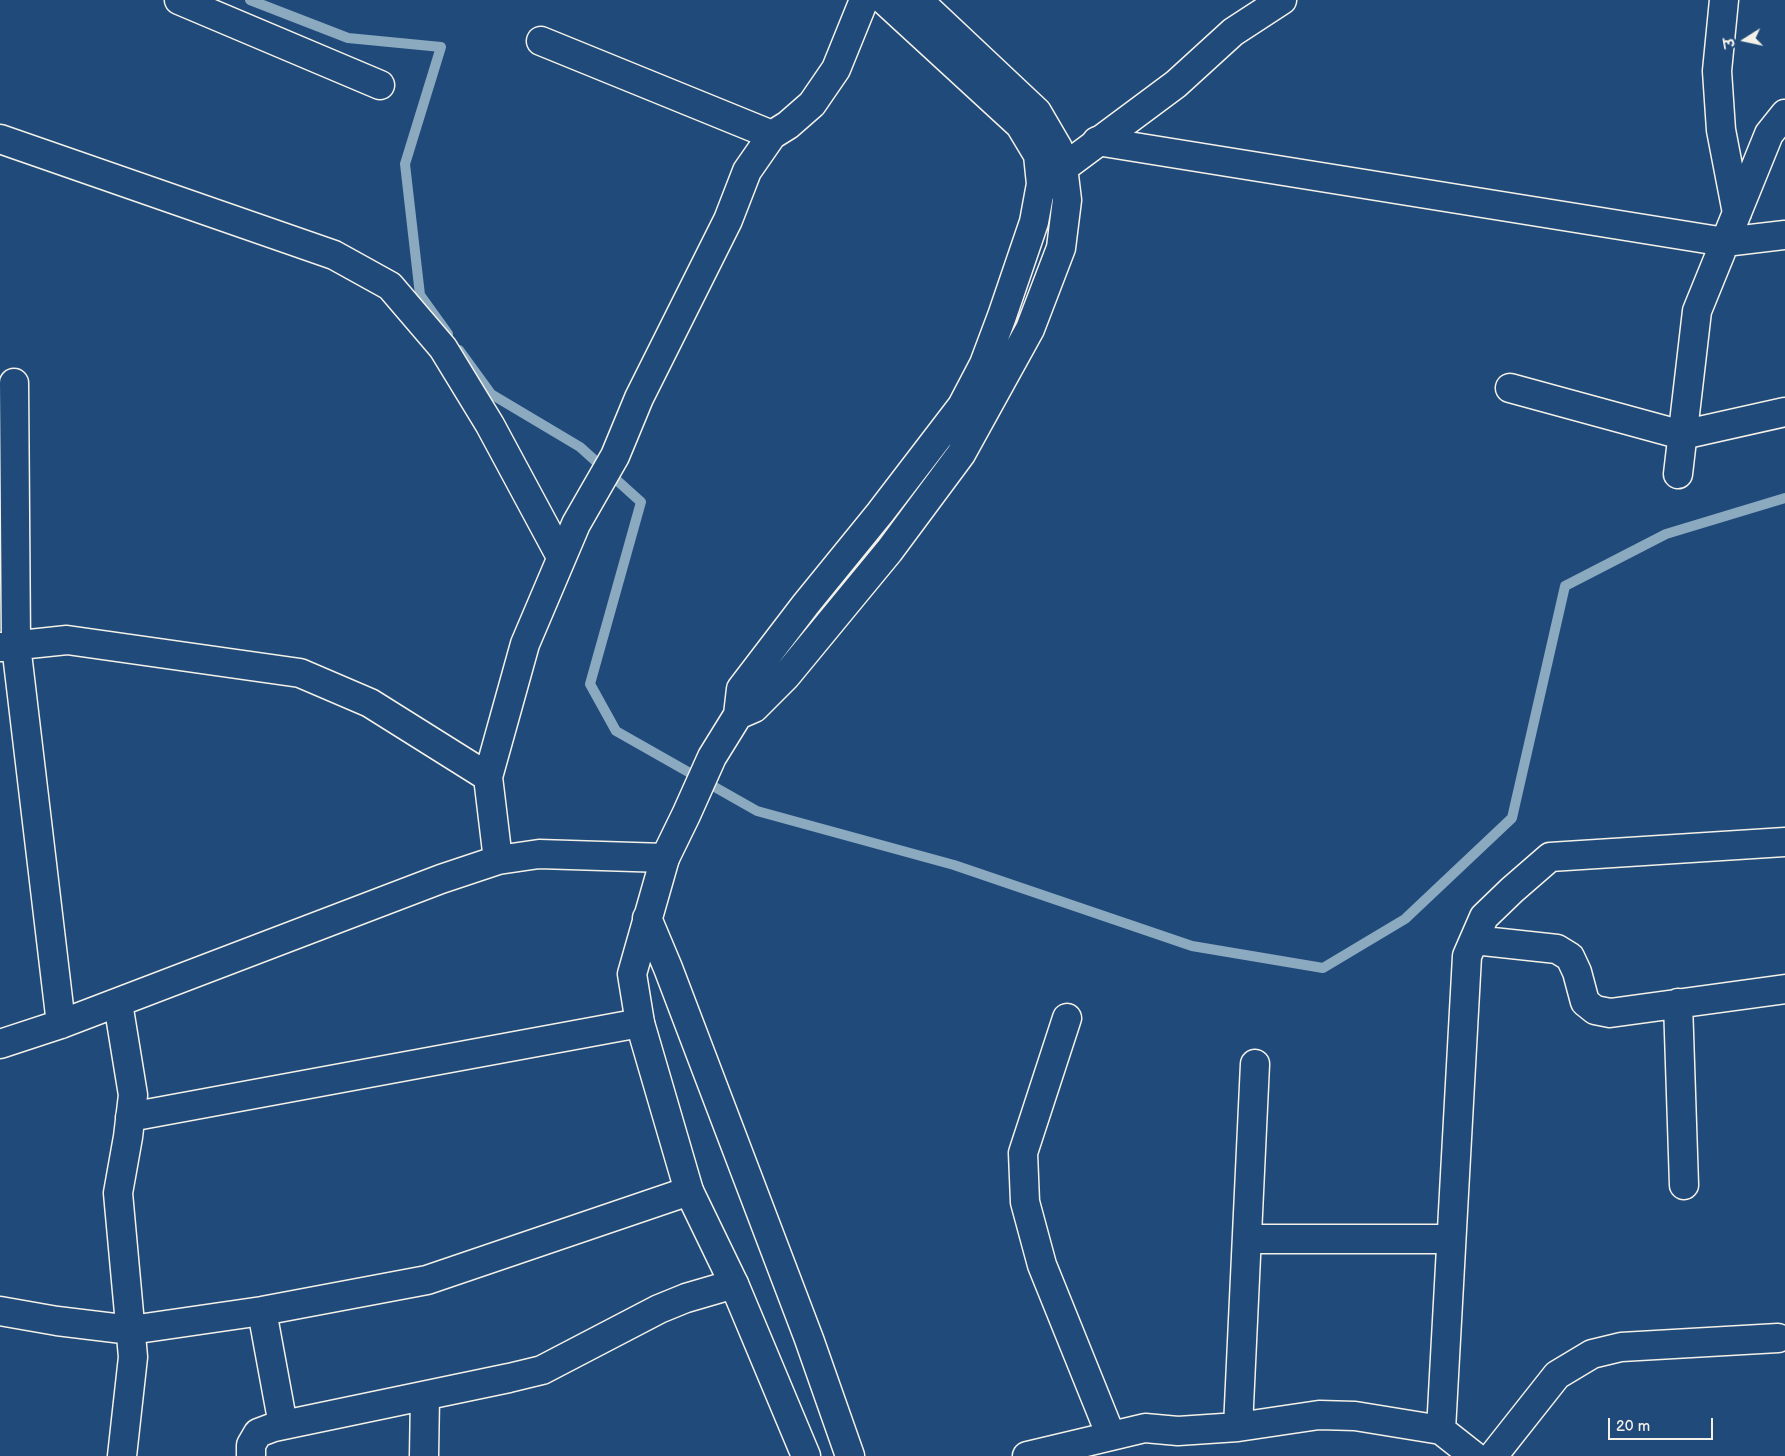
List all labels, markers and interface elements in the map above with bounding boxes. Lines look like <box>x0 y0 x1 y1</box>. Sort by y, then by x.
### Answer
north arrow <box>1720 15 1770 65</box>
text: उ <box>1721 37 1739 49</box>
scale bar <box>1610 1408 1715 1440</box>
text: 20 m <box>1616 1417 1650 1436</box>

